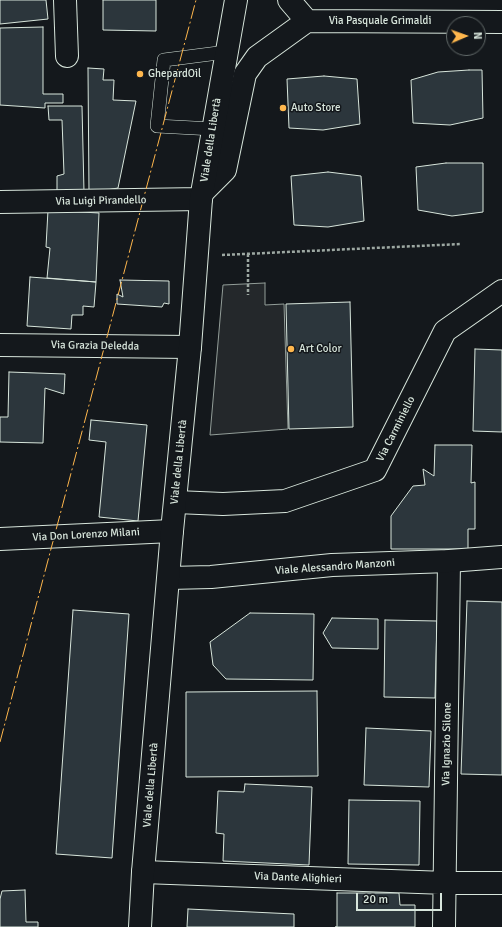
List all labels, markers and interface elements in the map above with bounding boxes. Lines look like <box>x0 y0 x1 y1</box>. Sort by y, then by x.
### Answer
street label: Via Pasquale Grimaldi <box>329 14 431 28</box>
north arrow <box>446 16 486 56</box>
text: N <box>471 32 484 40</box>
place label: GhepardOil <box>148 67 201 81</box>
marker: GhepardOil <box>135 69 145 79</box>
street label: Viale della Libertà <box>198 97 224 183</box>
place label: Auto Store <box>291 101 340 115</box>
marker: Auto Store <box>278 103 288 113</box>
street label: Via Luigi Pirandello <box>55 194 147 208</box>
street label: Via Grazia Deledda <box>51 339 139 353</box>
place label: Art Color <box>299 342 341 356</box>
marker: Art Color <box>286 344 296 354</box>
street label: Via Carminiello <box>374 394 418 464</box>
street label: Viale della Libertà <box>168 419 190 505</box>
street label: Via Don Lorenzo Milani <box>32 526 140 544</box>
street label: Viale Alessandro Manzoni <box>275 556 395 578</box>
street label: Via Ignazio Silone <box>440 702 454 786</box>
street label: Viale della Libertà <box>141 742 161 828</box>
street label: Via Dante Alighieri <box>254 870 342 886</box>
scale bar <box>358 885 444 911</box>
text: 20 m <box>363 892 388 907</box>

